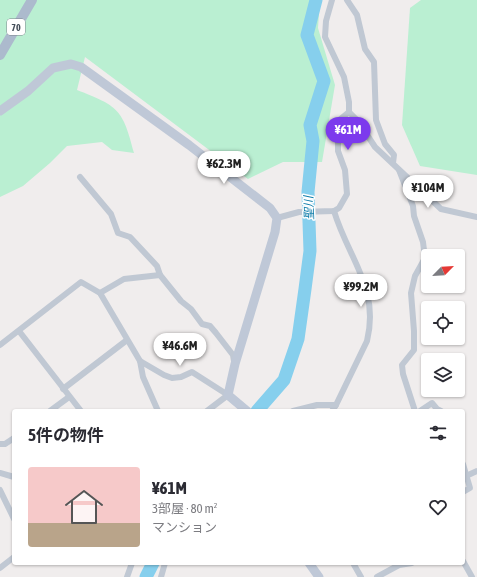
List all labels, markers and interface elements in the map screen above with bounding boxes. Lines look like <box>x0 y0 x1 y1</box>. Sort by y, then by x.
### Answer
road number: 70 <box>7 19 25 35</box>
pin: ¥61M <box>324 117 372 151</box>
text: ¥61M <box>335 122 361 137</box>
pin: ¥62.3M <box>191 151 257 185</box>
text: ¥62.3M <box>206 156 242 171</box>
pin: ¥104M <box>400 175 456 209</box>
text: ¥104M <box>412 180 444 195</box>
water label: 聖川 <box>302 194 316 220</box>
north arrow <box>421 249 465 293</box>
map controls <box>421 249 465 397</box>
pin: ¥99.2M <box>328 274 394 308</box>
text: ¥99.2M <box>343 279 379 294</box>
button: locate <box>421 301 465 345</box>
pin: ¥46.6M <box>147 333 213 367</box>
text: ¥46.6M <box>162 338 198 353</box>
button: layers <box>421 353 465 397</box>
icon: filters <box>427 422 449 444</box>
text: 5件の物件 <box>28 425 104 445</box>
text: ¥61M <box>152 478 187 498</box>
icon: home <box>60 483 108 531</box>
icon: heart <box>427 496 449 518</box>
text: 3部屋 · 80 m² <box>152 501 217 516</box>
text: マンション <box>152 520 217 535</box>

